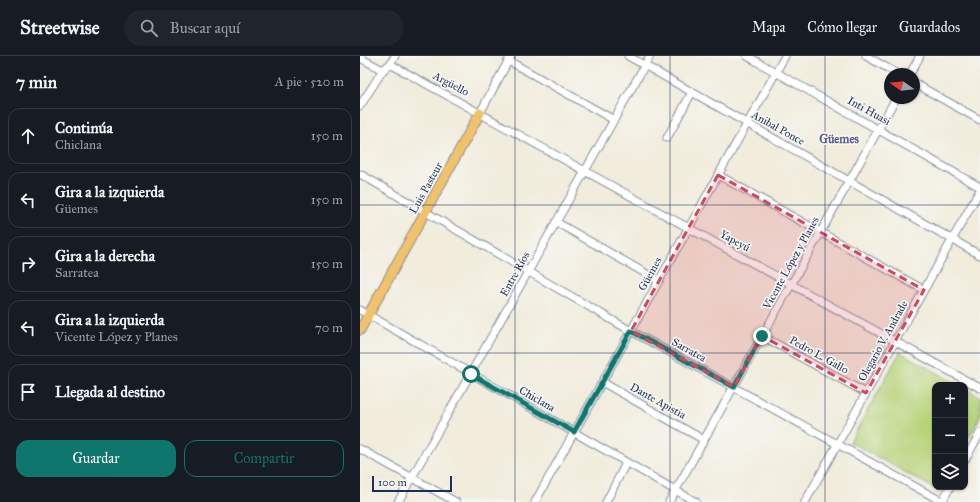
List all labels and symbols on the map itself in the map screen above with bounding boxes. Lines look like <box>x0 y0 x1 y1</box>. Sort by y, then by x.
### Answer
north arrow <box>884 68 920 104</box>
street label: Argüello <box>430 69 471 99</box>
street label: Inti Huasi <box>845 94 893 128</box>
street label: Anibal Ponce <box>748 108 807 148</box>
district label: Güemes <box>819 132 859 146</box>
street label: Luis Pasteur <box>407 159 446 216</box>
street label: Vicente López y Planes <box>760 214 822 312</box>
street label: Yapeyú <box>718 228 752 255</box>
street label: Entre Ríos <box>497 249 533 299</box>
street label: Güemes <box>636 255 664 293</box>
street label: Olegario V. Andrade <box>855 298 911 384</box>
route end <box>753 327 771 345</box>
street label: Pedro L. Gallo <box>787 334 851 377</box>
street label: Sarratea <box>670 335 709 365</box>
route start <box>462 365 480 383</box>
street label: Dante Apistia <box>628 380 688 422</box>
street label: Chiclana <box>517 384 558 415</box>
scale bar <box>372 474 452 493</box>

